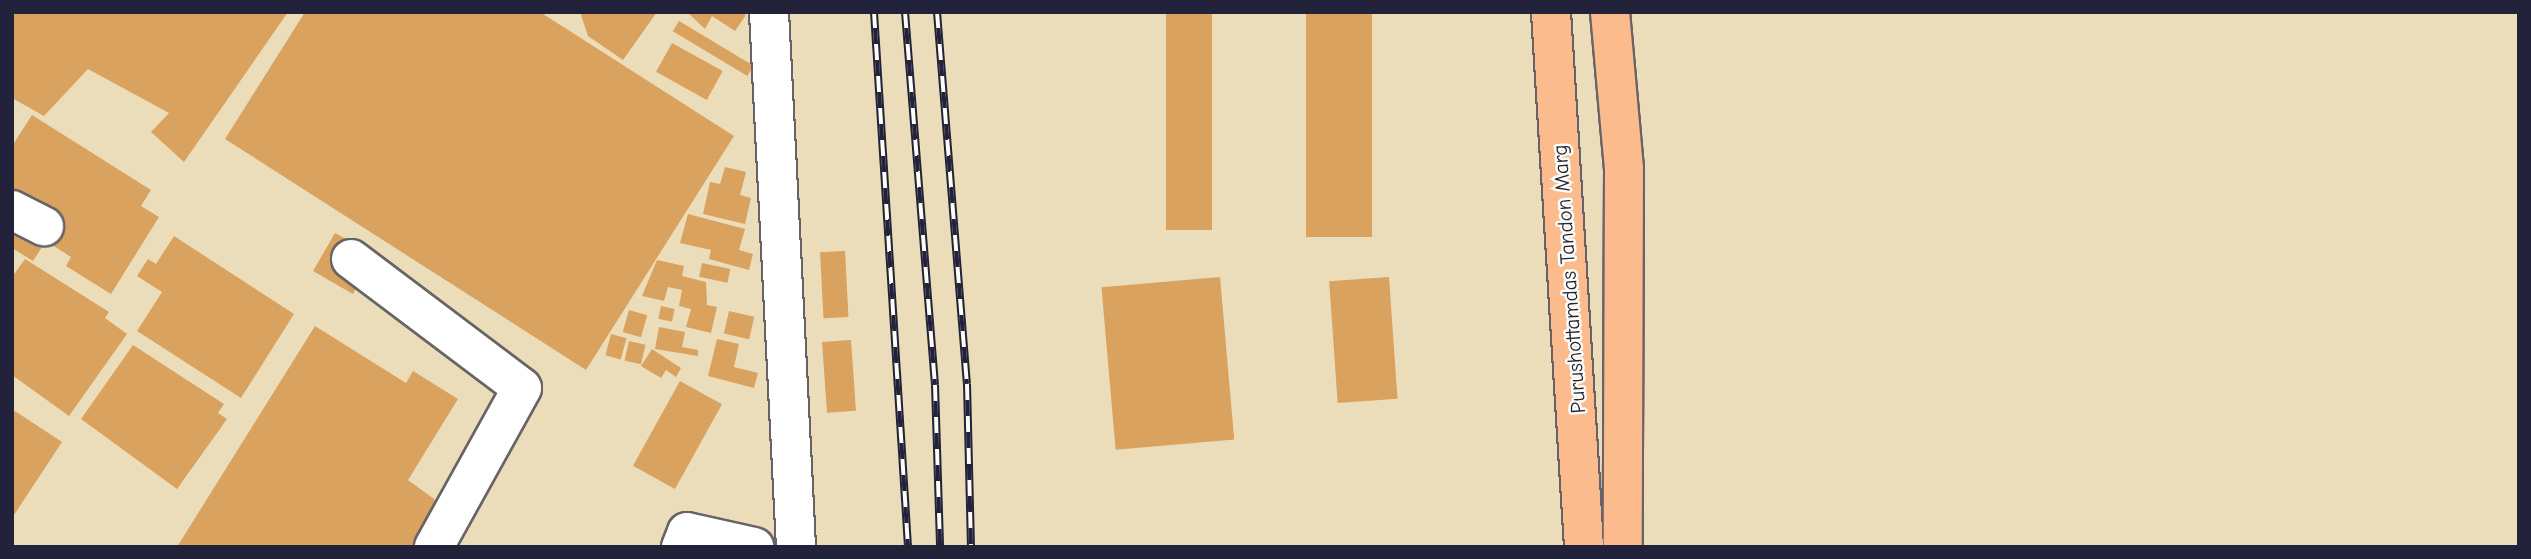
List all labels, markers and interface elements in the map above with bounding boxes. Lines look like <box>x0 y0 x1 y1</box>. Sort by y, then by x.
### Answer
street label: Purushottamdas Tandon Marg <box>1547 144 1591 414</box>

